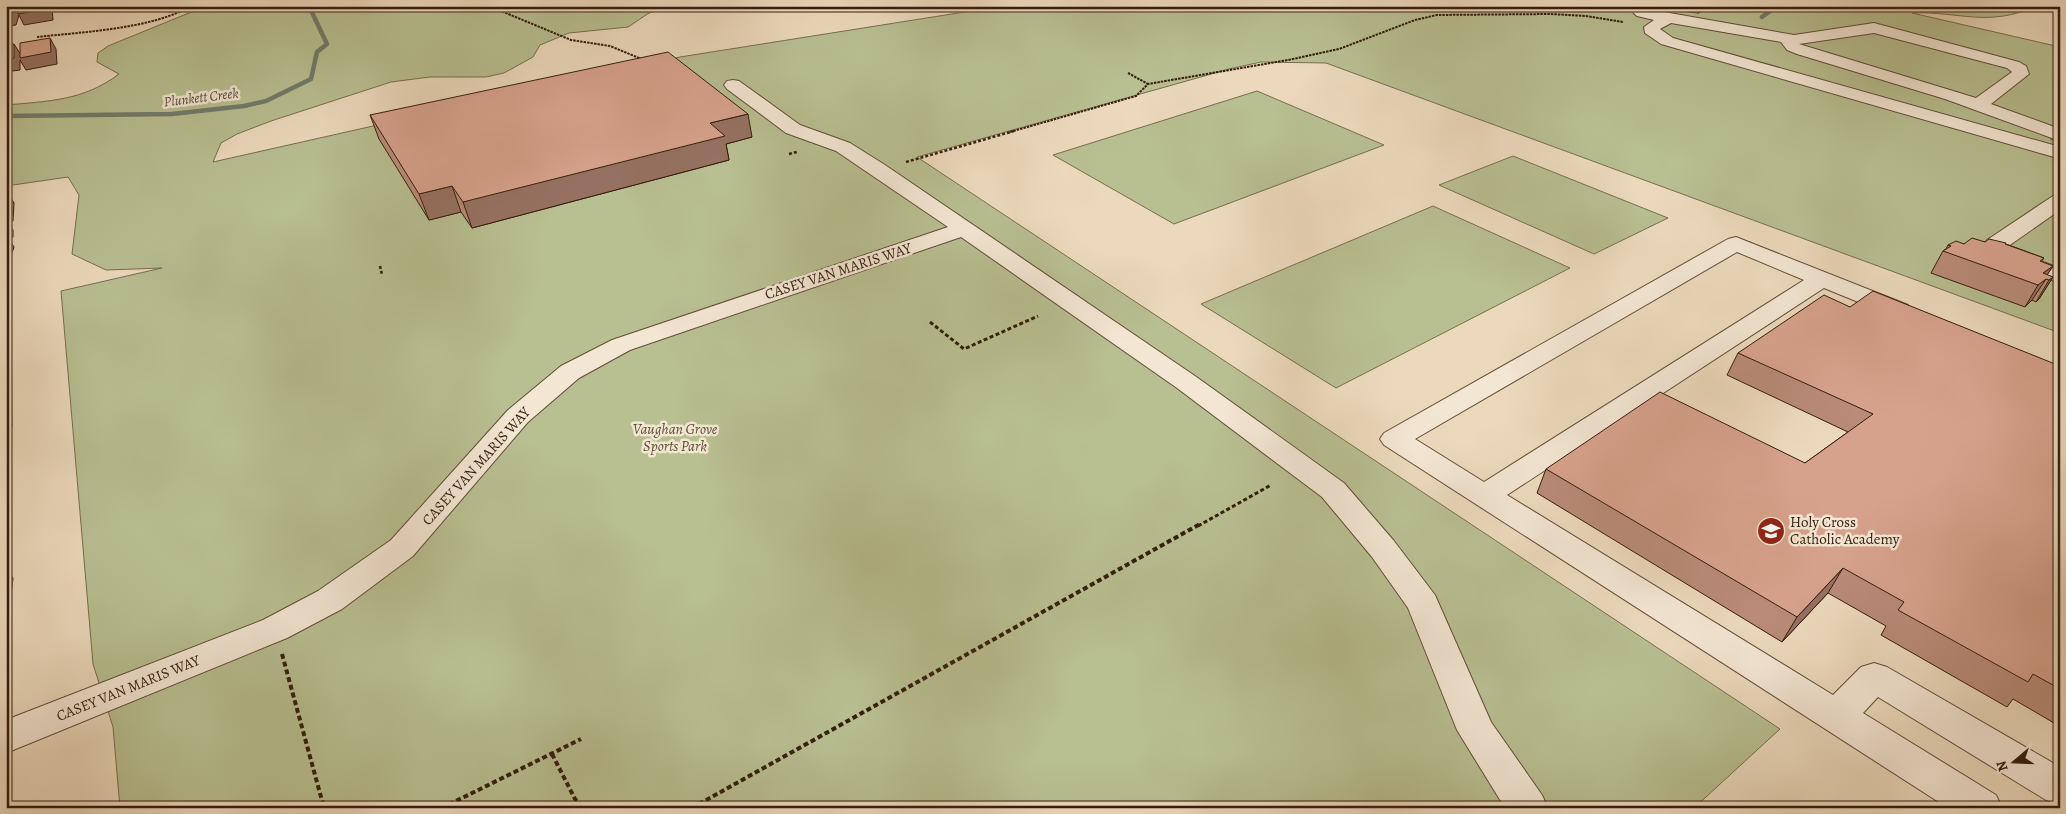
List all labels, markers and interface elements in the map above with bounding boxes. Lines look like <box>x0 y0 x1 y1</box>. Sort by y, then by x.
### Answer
water label: Plunkett Creek <box>163 83 240 112</box>
street label: CASEY VAN MARIS WAY <box>762 238 915 304</box>
street label: CASEY VAN MARIS WAY <box>417 402 535 530</box>
park label: Vaughan Grove Sports Park <box>633 419 718 456</box>
place label: Holy Cross Catholic Academy <box>1790 512 1900 549</box>
school or university icon: Holy Cross Catholic Academy <box>1756 516 1786 546</box>
street label: CASEY VAN MARIS WAY <box>53 650 204 726</box>
north arrow <box>1988 736 2038 786</box>
text: N <box>1992 758 2013 774</box>

